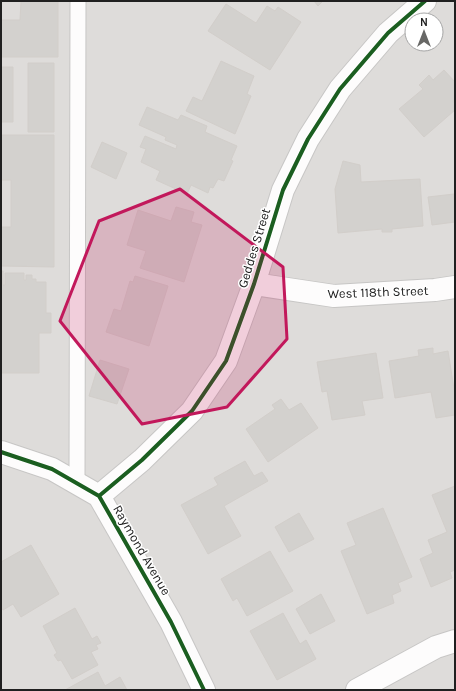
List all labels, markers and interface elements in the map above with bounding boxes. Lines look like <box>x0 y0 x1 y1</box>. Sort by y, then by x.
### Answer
north arrow <box>404 12 444 52</box>
text: N <box>420 16 428 29</box>
street label: Geddes Street <box>235 206 273 290</box>
street label: West 118th Street <box>327 283 429 301</box>
street label: Raymond Avenue <box>110 502 174 598</box>

